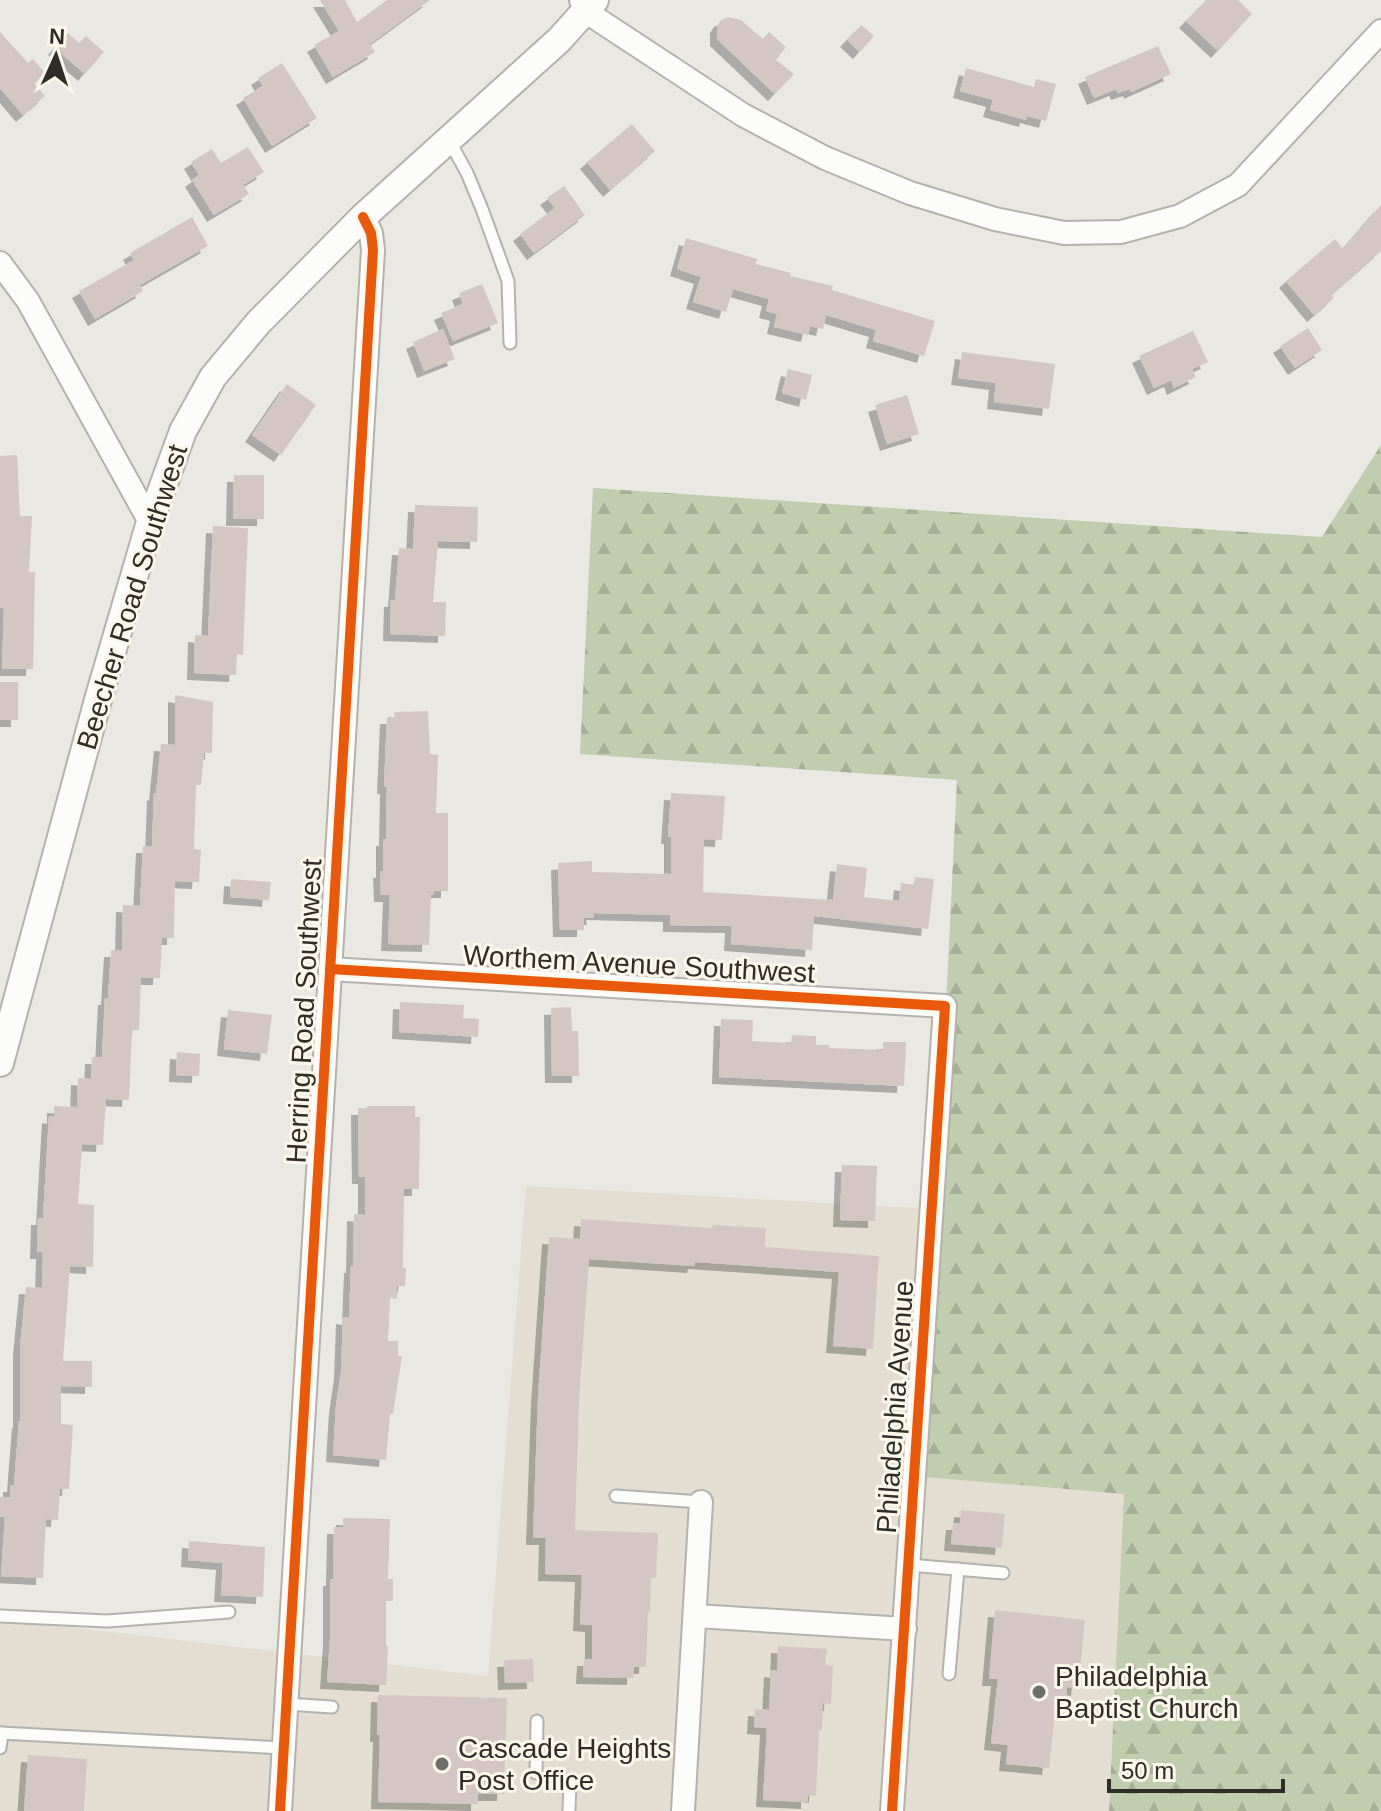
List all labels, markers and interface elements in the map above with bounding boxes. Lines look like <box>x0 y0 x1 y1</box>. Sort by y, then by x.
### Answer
north arrow <box>16 16 96 96</box>
text: N <box>48 24 66 49</box>
street label: Beecher Road Southwest <box>71 440 193 753</box>
street label: Herring Road Southwest <box>281 858 327 1164</box>
street label: Worthem Avenue Southwest <box>462 939 816 989</box>
street label: Philadelphia Avenue <box>871 1280 919 1534</box>
place label: Philadelphia Baptist Church <box>1055 1661 1239 1724</box>
marker: Philadelphia Baptist Church <box>1030 1683 1048 1701</box>
place label: Cascade Heights Post Office <box>458 1733 671 1796</box>
scale bar <box>1109 1743 1283 1793</box>
marker: Cascade Heights Post Office <box>433 1755 451 1773</box>
text: 50 m <box>1121 1757 1174 1784</box>

